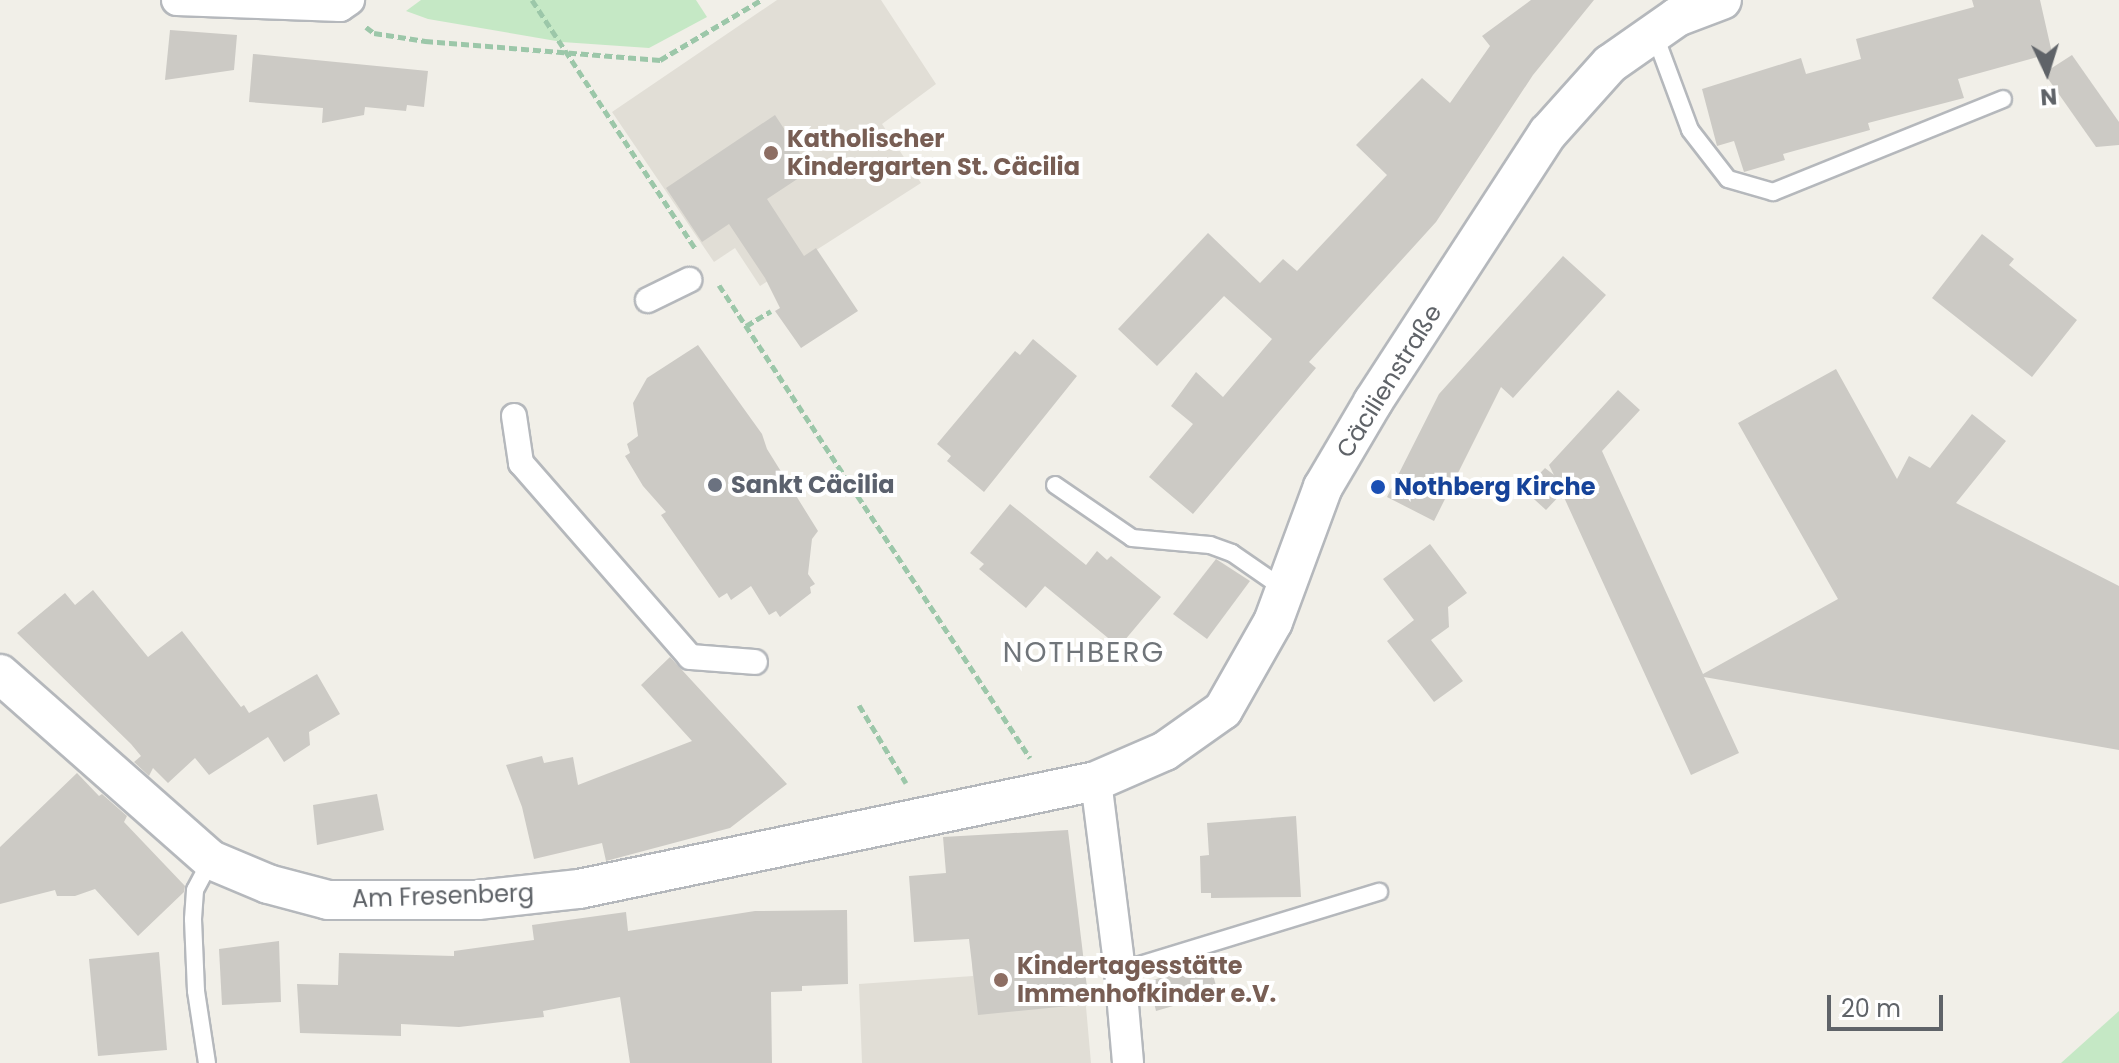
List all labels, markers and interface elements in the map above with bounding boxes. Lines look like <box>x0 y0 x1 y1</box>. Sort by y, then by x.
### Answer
north arrow <box>2007 32 2087 112</box>
text: N <box>2039 80 2058 112</box>
place label: Katholischer Kindergarten St. Cäcilia <box>787 125 1080 181</box>
marker: Katholischer Kindergarten St. Cäcilia <box>762 144 780 162</box>
street label: Cäcilienstraße <box>1330 299 1448 463</box>
place label: Sankt Cäcilia <box>731 471 895 499</box>
place label: Nothberg Kirche <box>1394 473 1596 501</box>
marker: Sankt Cäcilia <box>706 476 724 494</box>
marker: Nothberg Kirche <box>1369 478 1387 496</box>
district label: NOTHBERG <box>1003 636 1165 670</box>
street label: Am Fresenberg <box>351 878 535 914</box>
place label: Kindertagesstätte Immenhofkinder e.V. <box>1017 952 1276 1008</box>
marker: Kindertagesstätte Immenhofkinder e.V. <box>992 971 1010 989</box>
scale bar <box>1831 979 1947 1029</box>
text: 20 m <box>1841 992 1901 1025</box>

